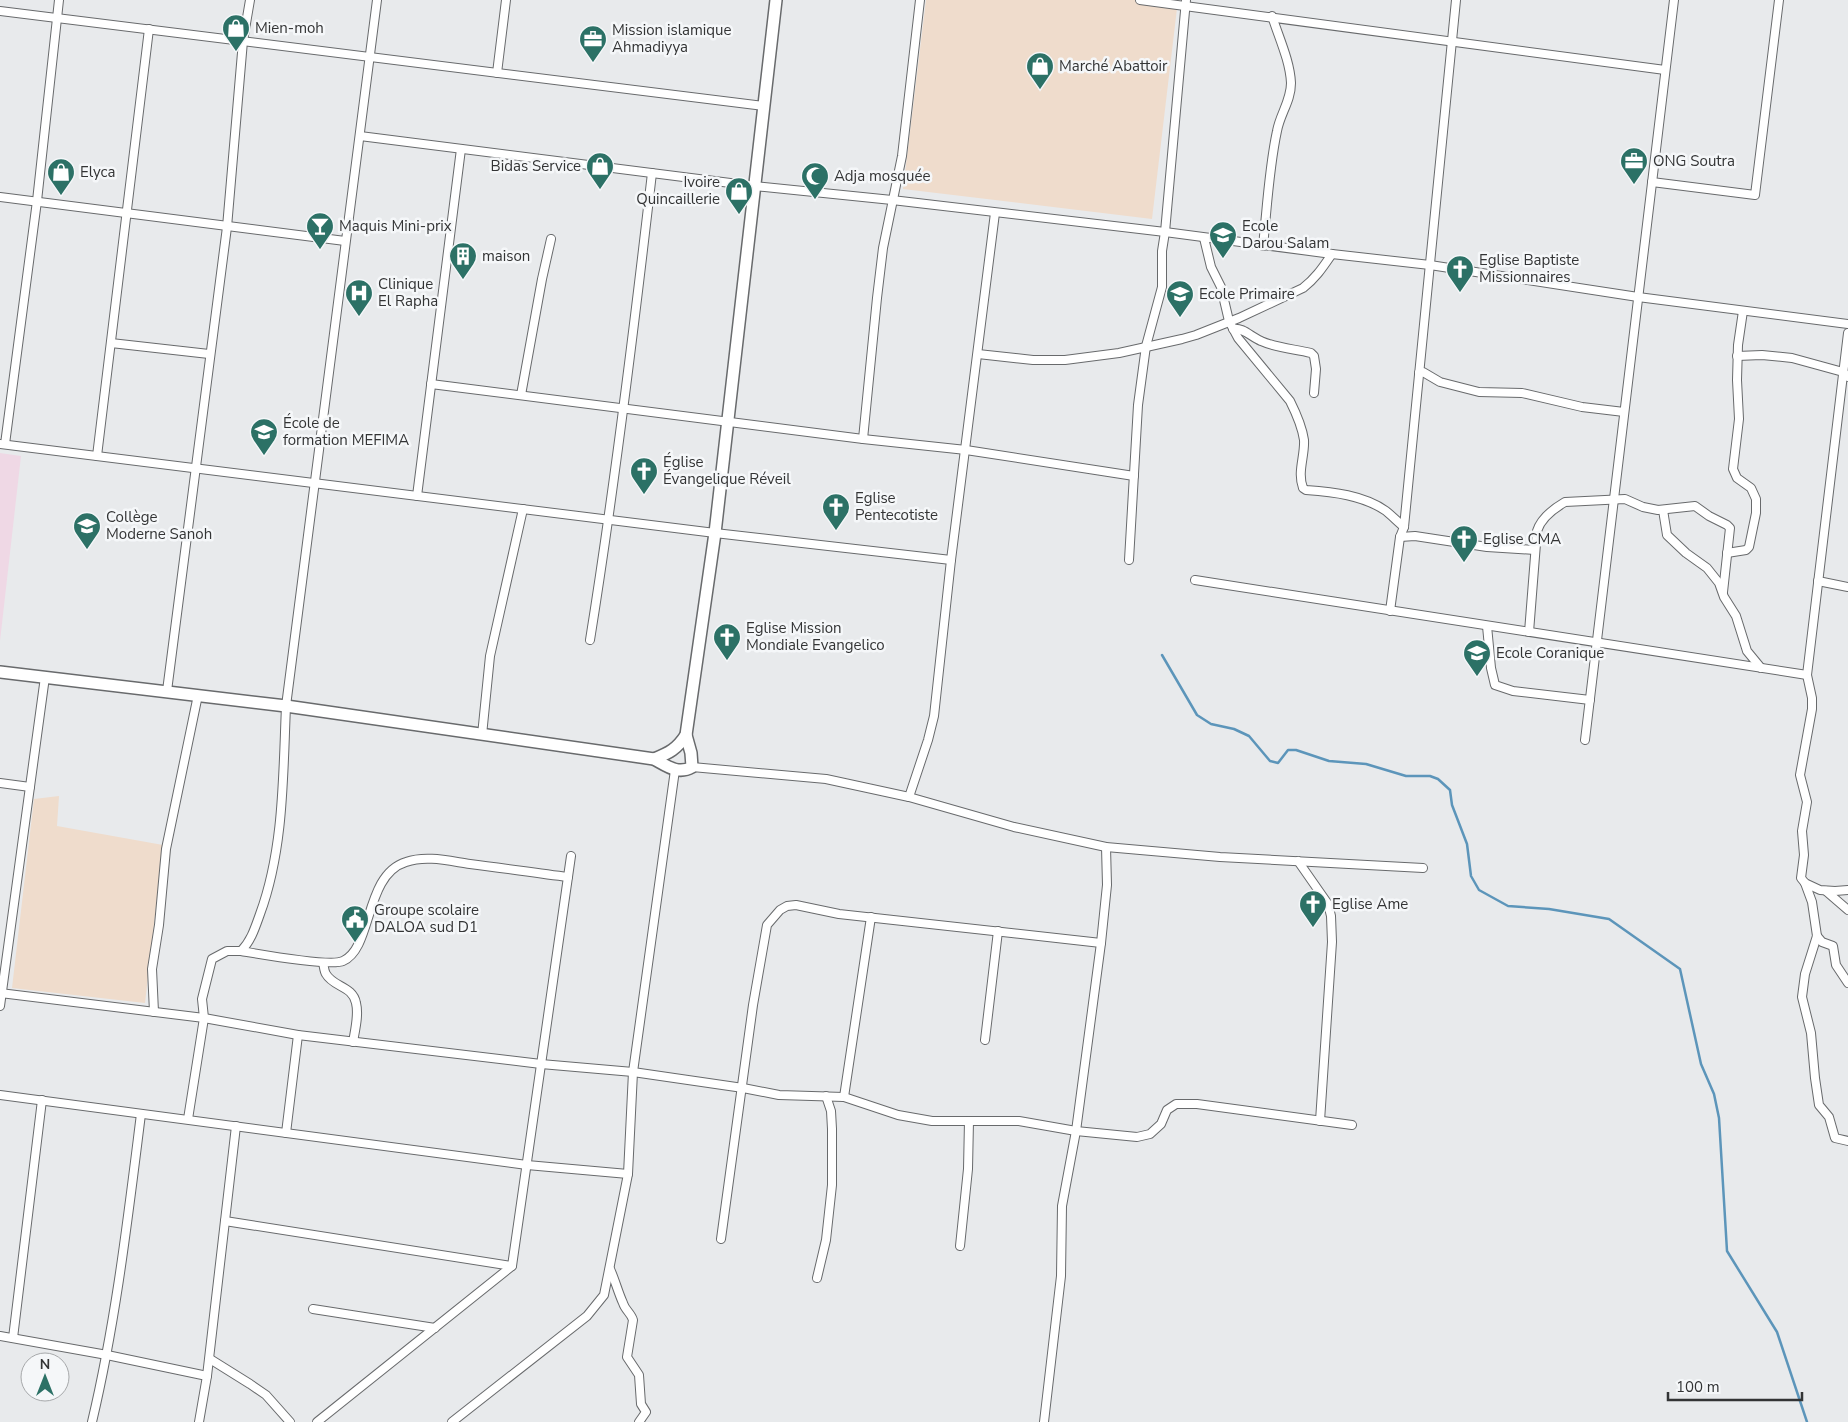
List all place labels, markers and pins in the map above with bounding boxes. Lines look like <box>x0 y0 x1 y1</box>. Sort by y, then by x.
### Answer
shop icon: Mien-moh <box>221 13 251 52</box>
place label: Mien-moh <box>255 18 324 38</box>
place label: Mission islamique Ahmadiyya <box>612 20 731 57</box>
office icon: Mission islamique Ahmadiyya <box>578 24 608 63</box>
shop icon: Marché Abattoir <box>1025 51 1055 90</box>
place label: Marché Abattoir <box>1059 56 1168 76</box>
office icon: ONG Soutra <box>1619 146 1649 185</box>
shop icon: Bidas Service <box>585 151 615 190</box>
place label: ONG Soutra <box>1653 151 1735 171</box>
place label: Bidas Service <box>491 156 581 176</box>
shop icon: Elyca <box>46 157 76 196</box>
mosque icon: Adja mosquée <box>800 161 830 200</box>
place label: Elyca <box>80 162 115 182</box>
place label: Adja mosquée <box>834 166 930 186</box>
place label: Ivoire Quincaillerie <box>636 172 720 209</box>
shop icon: Ivoire Quincaillerie <box>724 176 754 215</box>
bar icon: Maquis Mini-prix <box>305 211 335 250</box>
place label: Maquis Mini-prix <box>339 216 452 236</box>
place label: Ecole Darou Salam <box>1242 216 1329 253</box>
school or university icon: Ecole Darou Salam <box>1208 220 1238 259</box>
building icon: maison <box>448 241 478 280</box>
place label: maison <box>482 246 530 266</box>
place label: Eglise Baptiste Missionnaires <box>1479 250 1579 287</box>
church icon: Eglise Baptiste Missionnaires <box>1445 254 1475 293</box>
place label: Clinique El Rapha <box>378 274 438 311</box>
hospital icon: Clinique El Rapha <box>344 278 374 317</box>
school or university icon: Ecole Primaire <box>1165 279 1195 318</box>
place label: Ecole Primaire <box>1199 284 1295 304</box>
place label: École de formation MEFIMA <box>283 413 409 450</box>
school or university icon: École de formation MEFIMA <box>249 417 279 456</box>
place label: Église Évangelique Réveil <box>663 452 791 489</box>
church icon: Église Évangelique Réveil <box>629 456 659 495</box>
place label: Eglise Pentecotiste <box>855 488 938 525</box>
church icon: Eglise Pentecotiste <box>821 492 851 531</box>
place label: Collège Moderne Sanoh <box>106 507 212 544</box>
school or university icon: Collège Moderne Sanoh <box>72 511 102 550</box>
church icon: Eglise CMA <box>1449 524 1479 563</box>
place label: Eglise CMA <box>1483 529 1561 549</box>
place label: Eglise Mission Mondiale Evangelico <box>746 618 885 655</box>
church icon: Eglise Mission Mondiale Evangelico <box>712 622 742 661</box>
school or university icon: Ecole Coranique <box>1462 638 1492 677</box>
place label: Ecole Coranique <box>1496 643 1604 663</box>
church icon: Eglise Ame <box>1298 889 1328 928</box>
place label: Eglise Ame <box>1332 894 1408 914</box>
place label: Groupe scolaire DALOA sud D1 <box>374 900 479 937</box>
public building icon: Groupe scolaire DALOA sud D1 <box>340 904 370 943</box>

